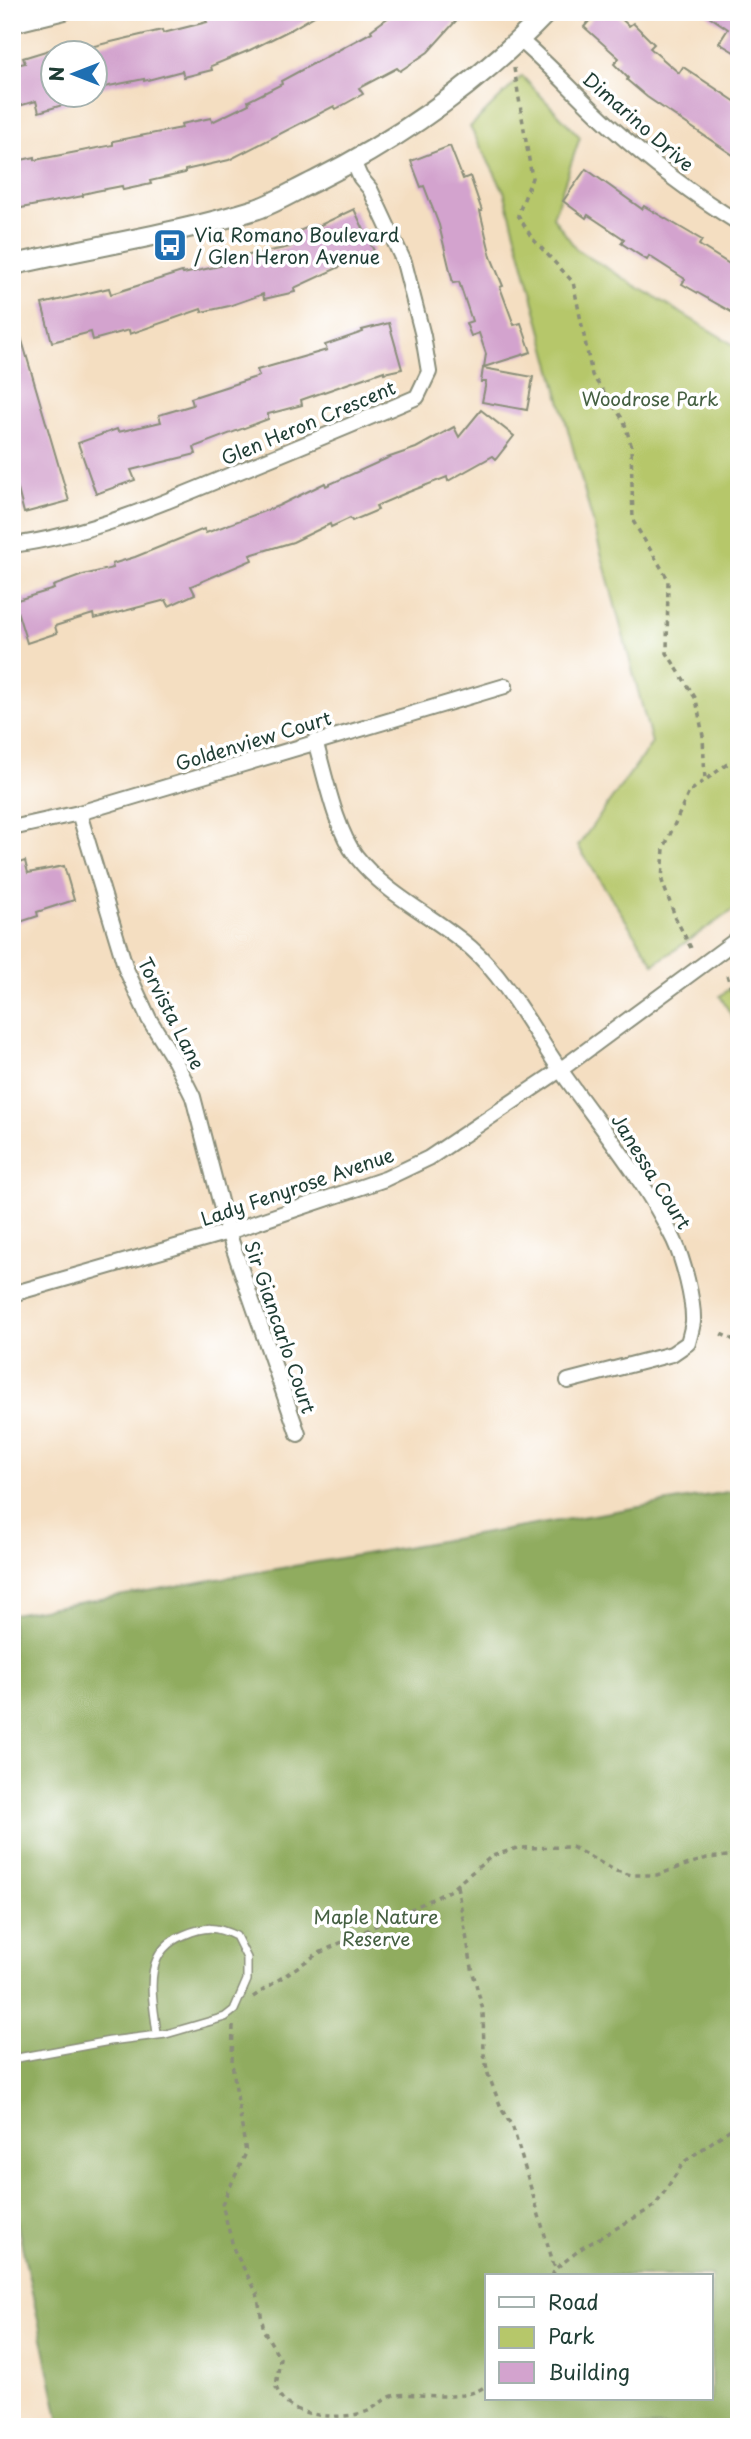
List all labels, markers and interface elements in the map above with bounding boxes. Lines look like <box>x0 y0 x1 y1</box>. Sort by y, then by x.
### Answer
north arrow <box>38 38 108 108</box>
street label: Dimarino Drive <box>577 65 701 177</box>
text: N <box>42 66 70 82</box>
place label: Via Romano Boulevard / Glen Heron Avenue <box>194 220 400 270</box>
bus stop icon: Via Romano Boulevard / Glen Heron Avenue <box>151 226 189 264</box>
street label: Glen Heron Crescent <box>217 373 400 471</box>
park label: Woodrose Park <box>582 384 719 412</box>
street label: Goldenview Court <box>172 703 335 777</box>
street label: Torvista Lane <box>132 952 212 1074</box>
street label: Janessa Court <box>605 1108 699 1234</box>
street label: Lady Fenyrose Avenue <box>197 1140 397 1232</box>
street label: Sir Giancarlo Court <box>238 1237 324 1417</box>
park label: Maple Nature Reserve <box>313 1902 439 1952</box>
legend <box>485 2274 712 2400</box>
text: Road <box>548 2285 599 2317</box>
text: Park <box>548 2319 595 2351</box>
text: Building <box>548 2355 630 2387</box>

